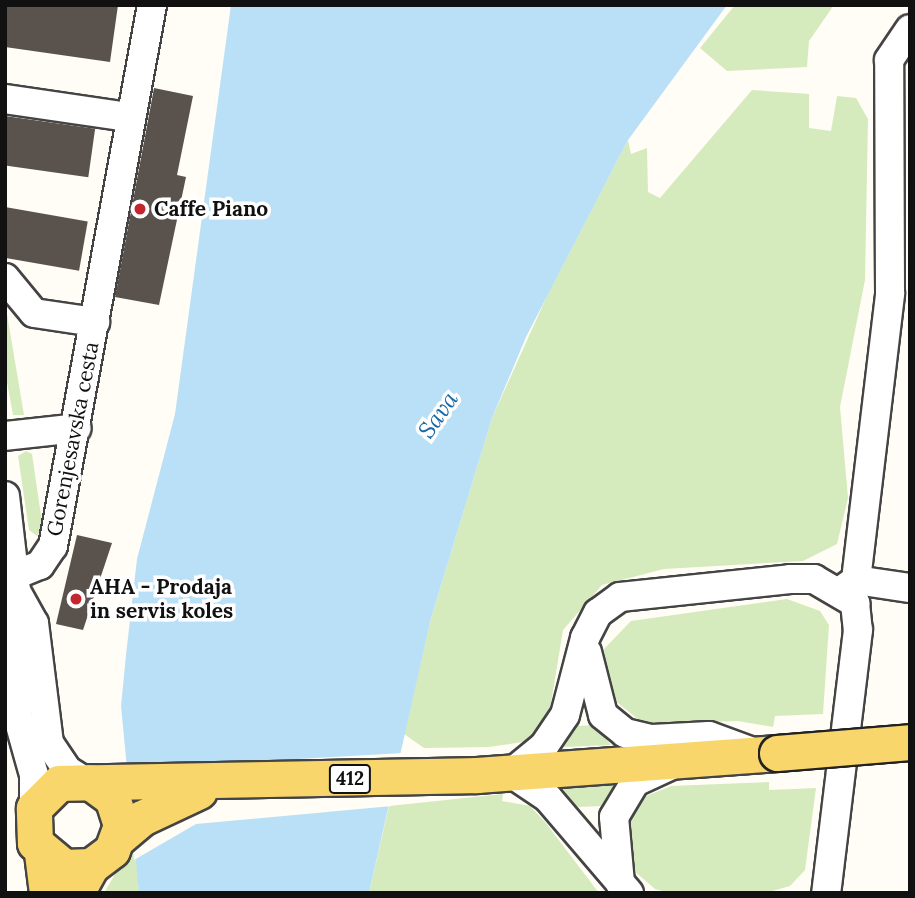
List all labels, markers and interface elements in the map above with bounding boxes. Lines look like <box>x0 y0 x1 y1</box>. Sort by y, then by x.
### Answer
place label: Caffe Piano <box>154 196 268 222</box>
marker: Caffe Piano <box>132 201 148 217</box>
street label: Gorenjesavska cesta <box>42 340 104 538</box>
water label: Sava <box>412 386 464 444</box>
place label: AHA - Prodaja in servis koles <box>90 574 233 624</box>
marker: AHA - Prodaja in servis koles <box>68 591 84 607</box>
road number: 412 <box>327 764 373 794</box>

